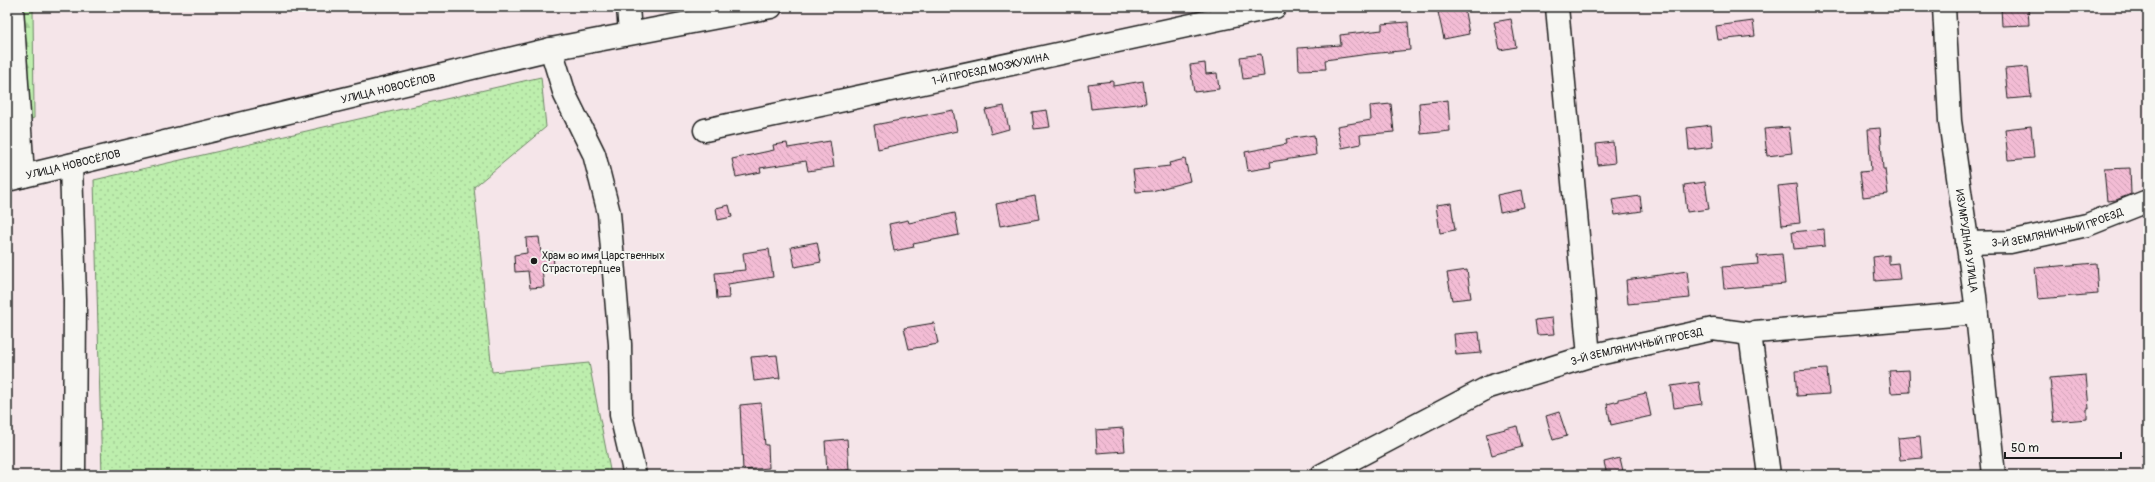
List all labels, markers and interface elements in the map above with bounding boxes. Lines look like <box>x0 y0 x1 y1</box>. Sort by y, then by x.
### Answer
street label: 1-Й ПРОЕЗД МОЗЖУХИНА <box>931 50 1050 88</box>
street label: УЛИЦА НОВОСЁЛОВ <box>340 71 437 106</box>
street label: УЛИЦА НОВОСЁЛОВ <box>25 147 122 182</box>
street label: ИЗУМРУДНАЯ УЛИЦА <box>1953 188 1980 293</box>
street label: 3-Й ЗЕМЛЯНИЧНЫЙ ПРОЕЗД <box>1991 205 2125 249</box>
place label: Храм во имя Царственных Страстотерпцев <box>542 249 665 275</box>
marker: Храм во имя Царственных Страстотерпцев <box>529 256 539 266</box>
street label: 3-Й ЗЕМЛЯНИЧНЫЙ ПРОЕЗД <box>1569 325 1704 368</box>
scale bar <box>2005 434 2121 460</box>
text: 50 m <box>2011 441 2039 456</box>

